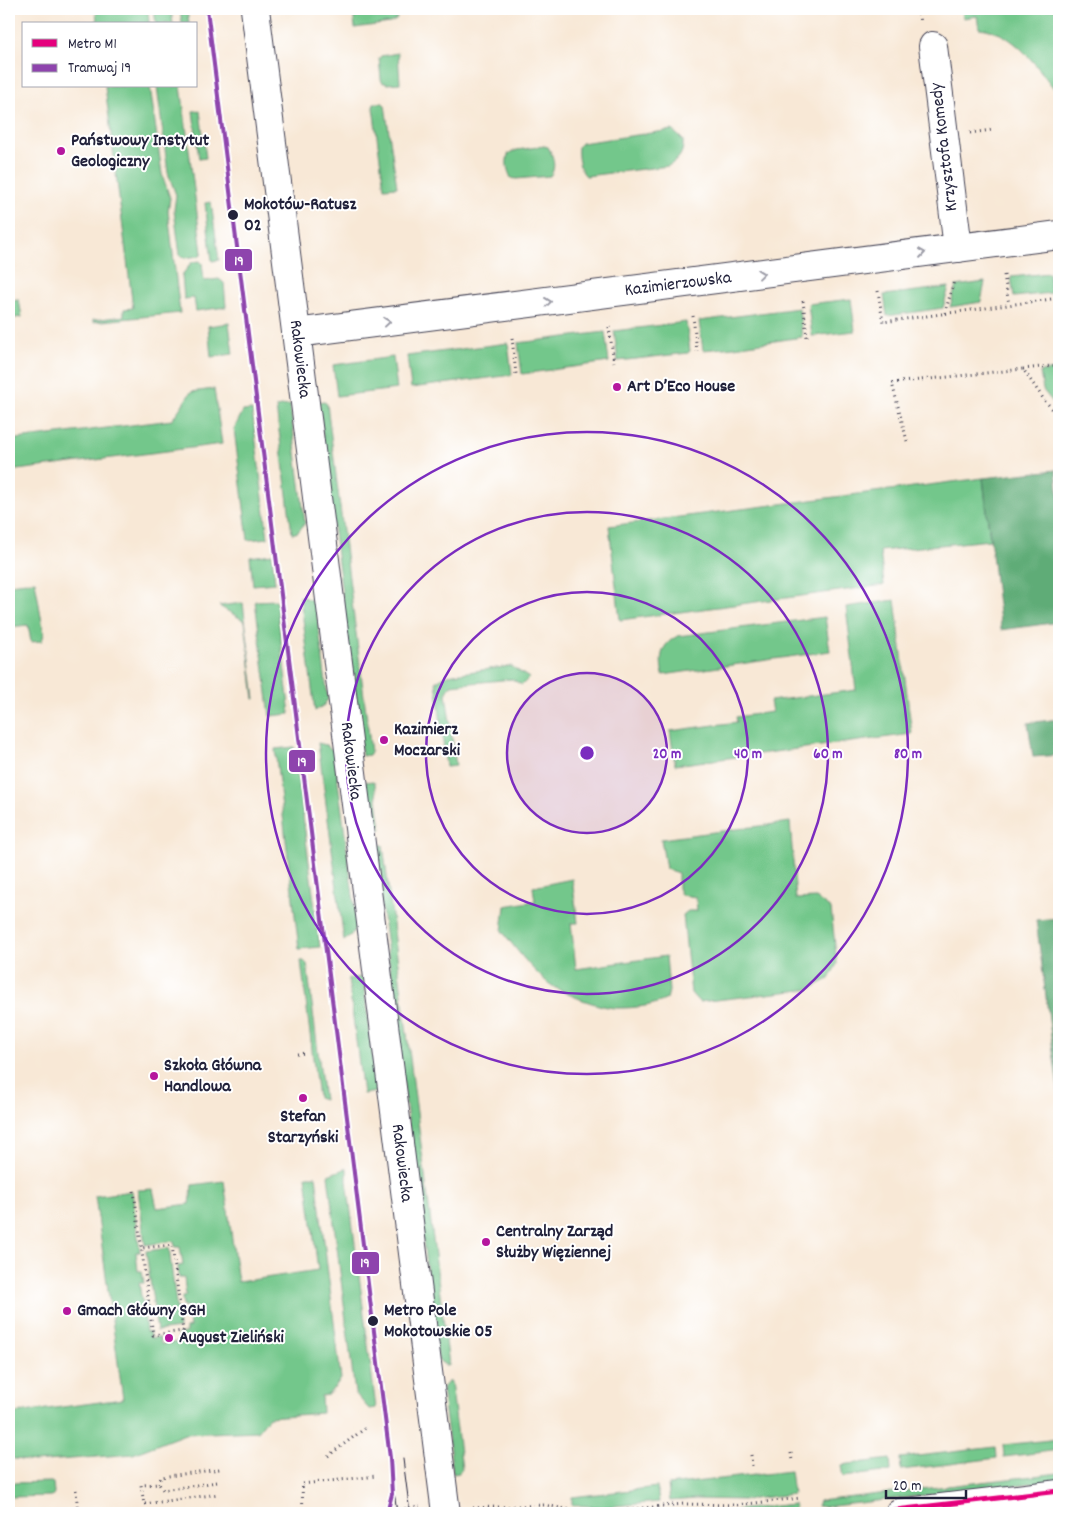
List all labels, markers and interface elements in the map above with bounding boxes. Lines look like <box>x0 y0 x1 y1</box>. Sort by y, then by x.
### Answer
legend <box>22 22 198 88</box>
text: Metro M1 <box>68 34 117 56</box>
text: Tramwaj 19 <box>68 58 131 80</box>
street label: Krzysztofa Komedy <box>925 81 965 213</box>
place label: Państwowy Instytut Geologiczny <box>71 129 210 175</box>
marker: Państwowy Instytut Geologiczny <box>55 145 67 157</box>
place label: Mokotów-Ratusz 02 <box>244 193 357 239</box>
marker: Mokotów-Ratusz 02 <box>226 208 240 222</box>
line badge: 19 <box>224 248 253 272</box>
one-way arrow <box>919 248 927 259</box>
text: 19 <box>234 252 244 272</box>
street label: Kazimierzowska <box>623 266 733 304</box>
one-way arrow <box>757 269 765 280</box>
one-way arrow <box>544 297 552 308</box>
one-way arrow <box>383 317 391 328</box>
street label: Rakowiecka <box>282 319 316 400</box>
place label: Art D’Eco House <box>627 375 735 400</box>
marker: Art D’Eco House <box>611 381 623 393</box>
place label: Kazimierz Moczarski <box>394 718 461 764</box>
street label: Rakowiecka <box>333 721 367 802</box>
marker: Kazimierz Moczarski <box>378 734 390 746</box>
centre of rings <box>578 744 596 762</box>
text: 20 m <box>653 744 681 766</box>
text: 40 m <box>734 744 762 766</box>
text: 60 m <box>813 744 843 766</box>
text: 80 m <box>894 744 922 766</box>
line badge: 19 <box>288 749 316 773</box>
text: 19 <box>297 753 307 773</box>
place label: Szkoła Główna Handlowa <box>164 1054 262 1100</box>
marker: Szkoła Główna Handlowa <box>148 1070 160 1082</box>
marker: Stefan Starzyński <box>297 1092 309 1104</box>
place label: Stefan Starzyński <box>268 1105 339 1151</box>
street label: Rakowiecka <box>384 1123 418 1204</box>
place label: Centralny Zarząd Służby Więziennej <box>496 1220 613 1266</box>
marker: Centralny Zarząd Służby Więziennej <box>480 1236 492 1248</box>
line badge: 19 <box>351 1251 380 1275</box>
text: 19 <box>360 1254 370 1274</box>
place label: Gmach Główny SGH <box>77 1299 206 1324</box>
place label: Metro Pole Mokotowskie 05 <box>384 1299 493 1345</box>
marker: Gmach Główny SGH <box>61 1305 73 1317</box>
marker: Metro Pole Mokotowskie 05 <box>366 1314 380 1328</box>
place label: August Zieliński <box>179 1326 285 1351</box>
marker: August Zieliński <box>163 1332 175 1344</box>
scale bar <box>886 1467 966 1499</box>
text: 20 m <box>893 1476 921 1498</box>

